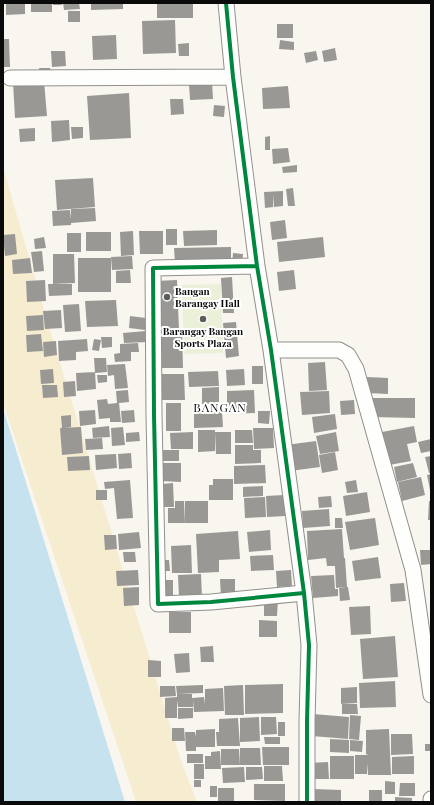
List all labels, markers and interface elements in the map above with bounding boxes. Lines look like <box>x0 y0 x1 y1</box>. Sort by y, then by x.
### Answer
place label: Bangan Barangay Hall <box>175 284 240 310</box>
marker: Bangan Barangay Hall <box>162 292 172 302</box>
marker: Barangay Bangan Sports Plaza <box>198 314 208 324</box>
place label: Barangay Bangan Sports Plaza <box>163 324 244 350</box>
district label: BANGAN <box>193 399 247 415</box>

